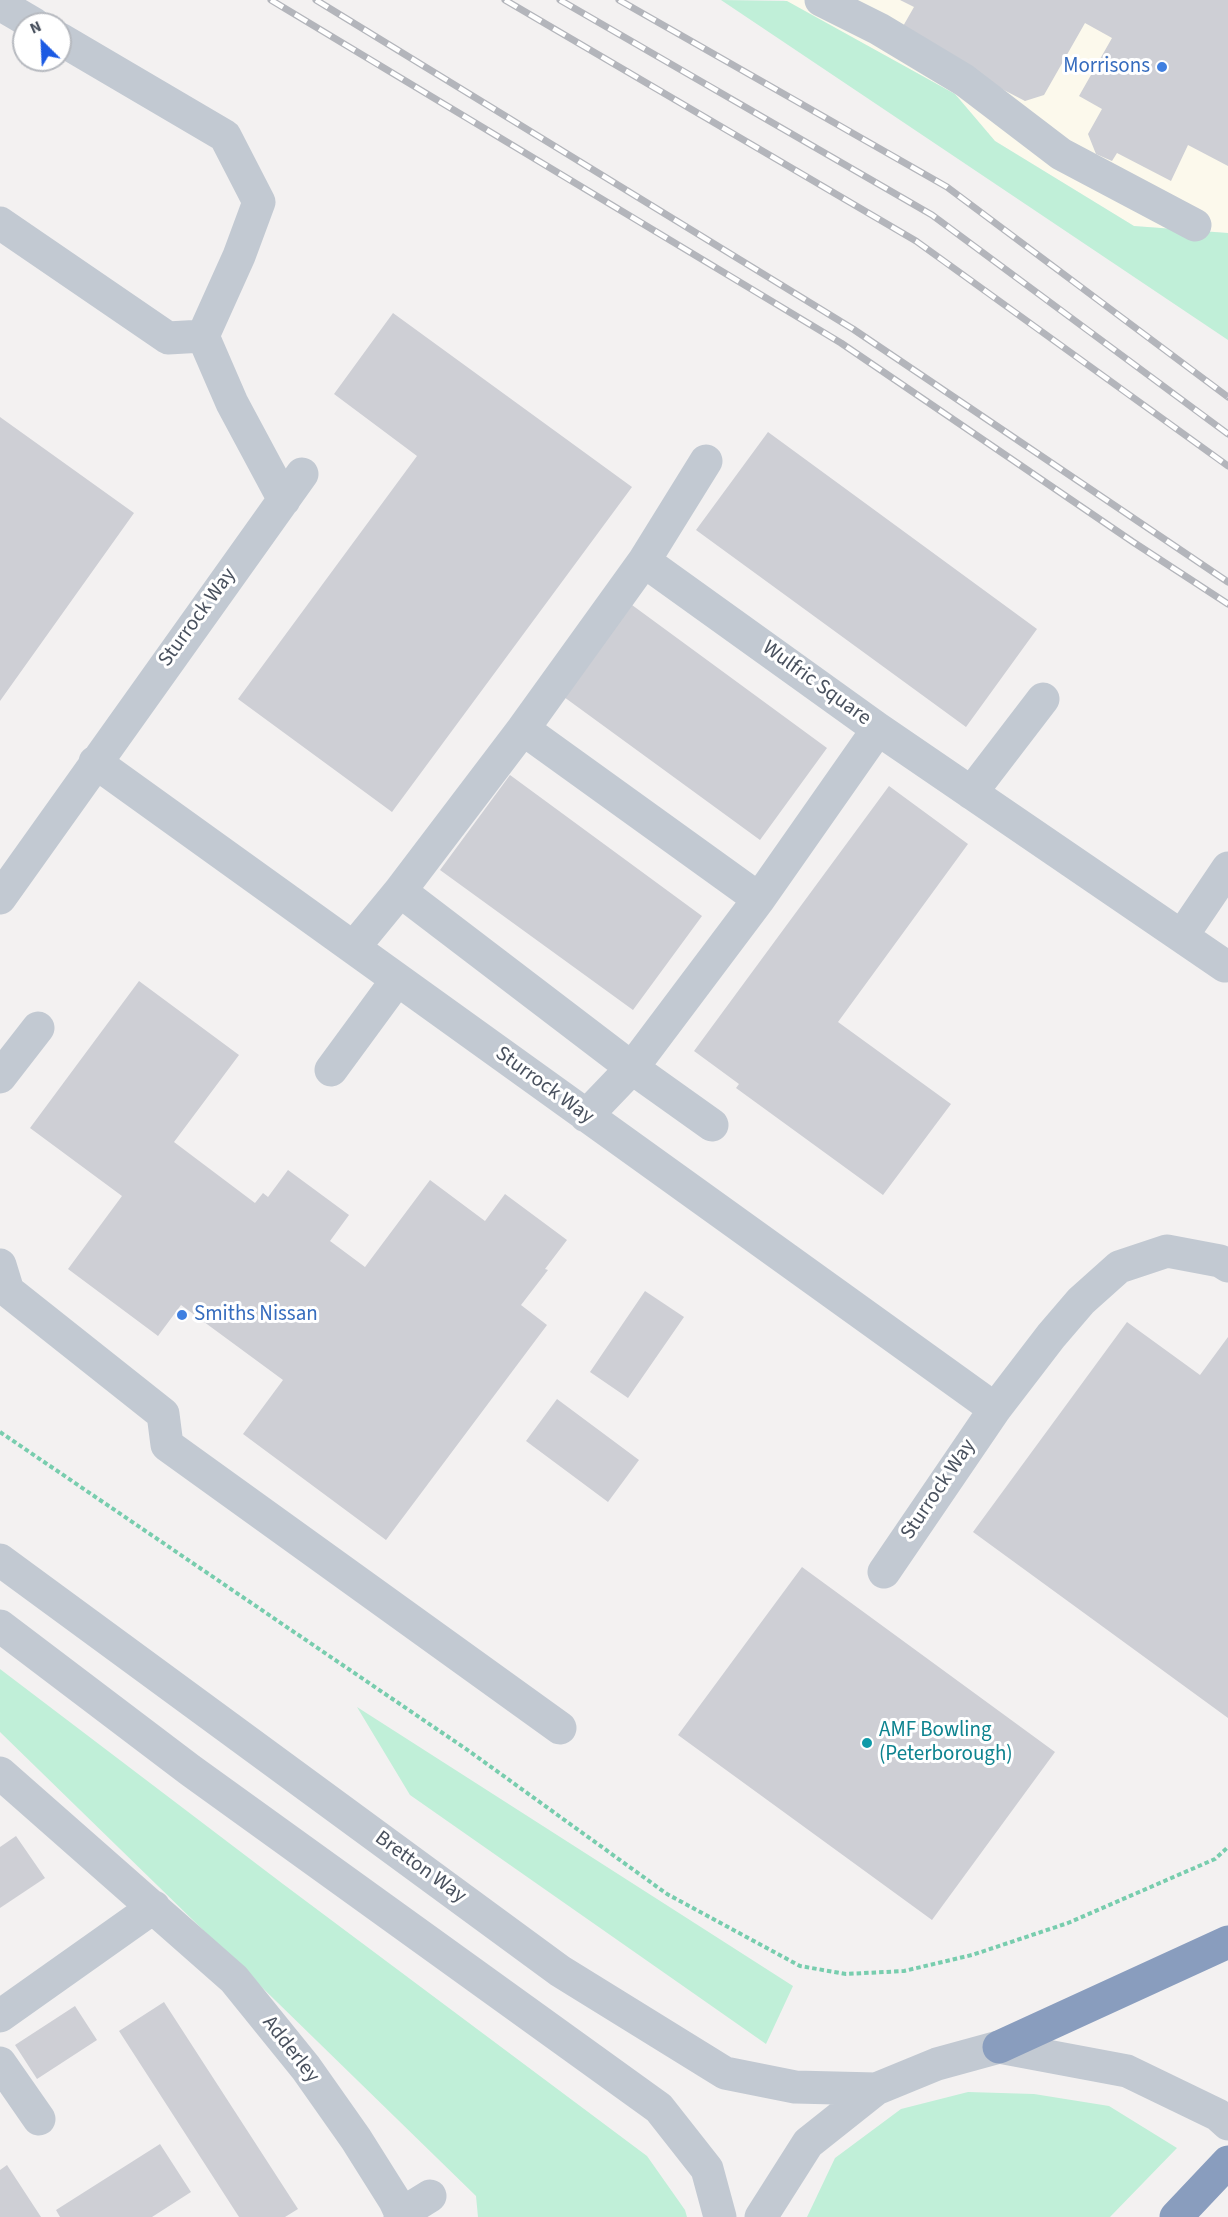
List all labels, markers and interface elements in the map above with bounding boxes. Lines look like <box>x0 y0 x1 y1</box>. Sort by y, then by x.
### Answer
north arrow <box>12 12 72 72</box>
text: N <box>26 15 45 40</box>
place label: Morrisons <box>1063 54 1150 80</box>
marker: Morrisons <box>1155 60 1169 74</box>
street label: Sturrock Way <box>154 564 242 672</box>
street label: Wulfric Square <box>757 636 875 732</box>
street label: Sturrock Way <box>490 1042 598 1130</box>
place label: Smiths Nissan <box>194 1302 318 1328</box>
marker: Smiths Nissan <box>175 1308 189 1322</box>
street label: Sturrock Way <box>896 1435 982 1545</box>
place label: AMF Bowling (Peterborough) <box>879 1718 1013 1768</box>
marker: AMF Bowling (Peterborough) <box>860 1736 874 1750</box>
street label: Bretton Way <box>369 1826 471 1910</box>
street label: Adderley <box>256 2011 324 2089</box>

